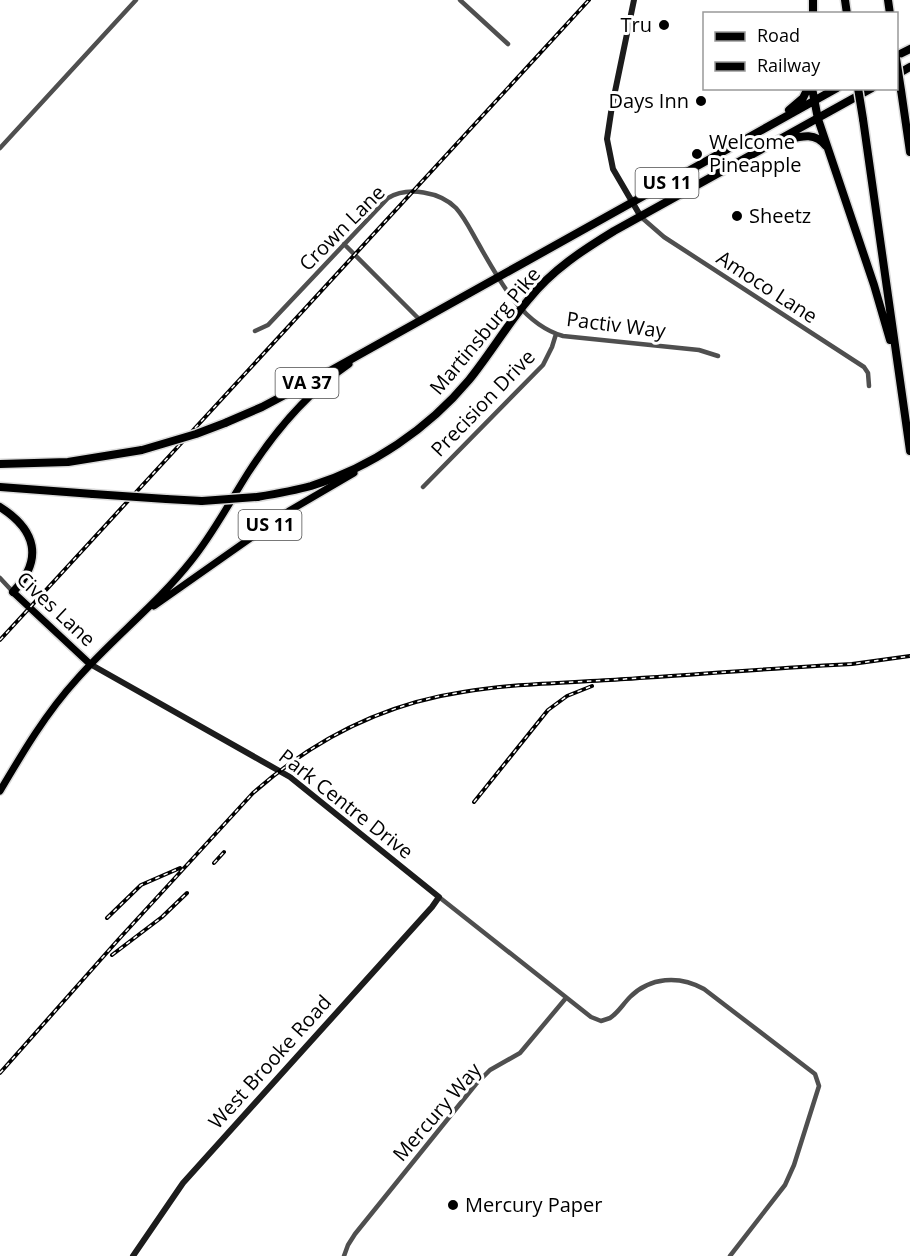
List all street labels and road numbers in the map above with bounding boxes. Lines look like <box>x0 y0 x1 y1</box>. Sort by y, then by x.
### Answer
road number: US 11 <box>636 168 698 198</box>
street label: Crown Lane <box>293 179 390 276</box>
street label: Amoco Lane <box>712 244 823 329</box>
street label: Martinsburg Pike <box>423 261 546 400</box>
street label: Pactiv Way <box>565 305 668 344</box>
street label: Precision Drive <box>425 343 541 462</box>
road number: VA 37 <box>276 368 338 398</box>
road number: US 11 <box>238 510 302 540</box>
street label: Cives Lane <box>11 565 102 652</box>
street label: Park Centre Drive <box>273 743 419 865</box>
street label: West Brooke Road <box>202 989 337 1134</box>
street label: Mercury Way <box>386 1056 488 1167</box>

